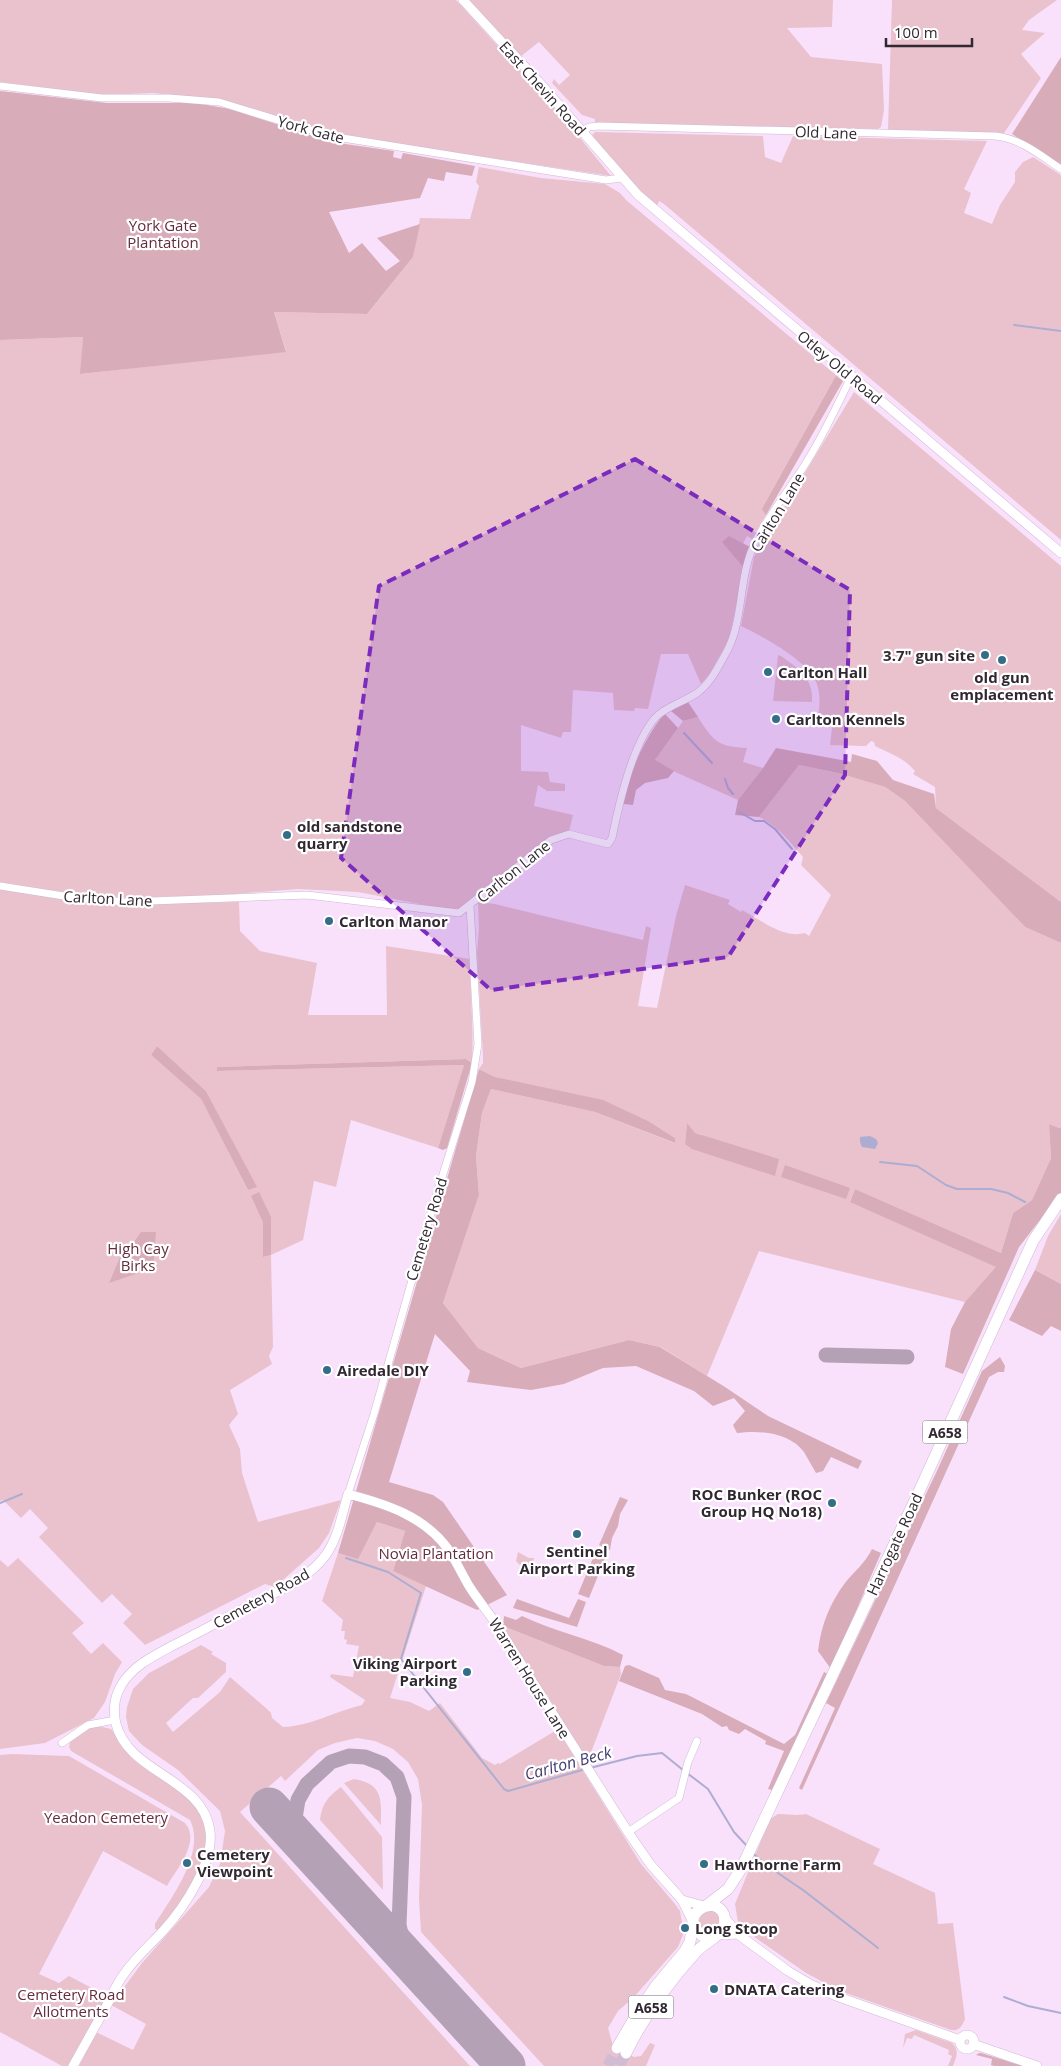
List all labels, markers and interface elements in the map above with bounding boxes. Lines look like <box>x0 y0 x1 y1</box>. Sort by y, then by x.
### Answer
scale bar <box>886 15 972 47</box>
text: 100 m <box>894 22 938 42</box>
street label: East Chevin Road <box>495 37 591 139</box>
street label: York Gate <box>275 110 347 148</box>
street label: Old Lane <box>795 121 857 143</box>
park label: York Gate Plantation <box>127 215 199 252</box>
street label: Otley Old Road <box>793 326 887 408</box>
street label: Carlton Lane <box>746 469 808 555</box>
place label: 3.7" gun site <box>883 645 975 665</box>
marker: 3.7" gun site <box>979 649 991 661</box>
marker: old gun emplacement <box>996 654 1008 666</box>
place label: Carlton Hall <box>778 662 867 682</box>
marker: Carlton Hall <box>762 666 774 678</box>
place label: old gun emplacement <box>950 667 1054 704</box>
place label: Carlton Kennels <box>786 709 905 729</box>
marker: Carlton Kennels <box>770 713 782 725</box>
place label: old sandstone quarry <box>297 816 402 853</box>
marker: old sandstone quarry <box>281 829 293 841</box>
street label: Carlton Lane <box>472 835 554 907</box>
street label: Carlton Lane <box>63 886 153 910</box>
place label: Carlton Manor <box>339 911 448 931</box>
marker: Carlton Manor <box>323 915 335 927</box>
street label: Cemetery Road <box>401 1175 451 1283</box>
park label: High Cay Birks <box>107 1238 169 1275</box>
place label: Airedale DIY <box>337 1360 430 1380</box>
marker: Airedale DIY <box>321 1364 333 1376</box>
road number: A658 <box>922 1420 968 1444</box>
place label: ROC Bunker (ROC Group HQ No18) <box>692 1484 822 1521</box>
street label: Harrogate Road <box>862 1490 926 1598</box>
marker: ROC Bunker (ROC Group HQ No18) <box>826 1497 838 1509</box>
marker: Sentinel Airport Parking <box>571 1528 583 1540</box>
place label: Sentinel Airport Parking <box>519 1541 635 1578</box>
park label: Novia Plantation <box>378 1543 494 1563</box>
street label: Cemetery Road <box>209 1563 313 1633</box>
street label: Warren House Lane <box>485 1614 575 1742</box>
place label: Viking Airport Parking <box>353 1653 458 1690</box>
marker: Viking Airport Parking <box>461 1666 473 1678</box>
water label: Carlton Beck <box>522 1741 615 1785</box>
park label: Yeadon Cemetery <box>44 1807 168 1827</box>
place label: Cemetery Viewpoint <box>197 1844 273 1881</box>
place label: Hawthorne Farm <box>714 1854 841 1874</box>
marker: Cemetery Viewpoint <box>181 1857 193 1869</box>
marker: Hawthorne Farm <box>698 1858 710 1870</box>
place label: Long Stoop <box>695 1918 778 1938</box>
marker: Long Stoop <box>679 1922 691 1934</box>
place label: DNATA Catering <box>724 1979 845 1999</box>
marker: DNATA Catering <box>708 1983 720 1995</box>
park label: Cemetery Road Allotments <box>17 1984 125 2021</box>
road number: A658 <box>628 1995 674 2018</box>

